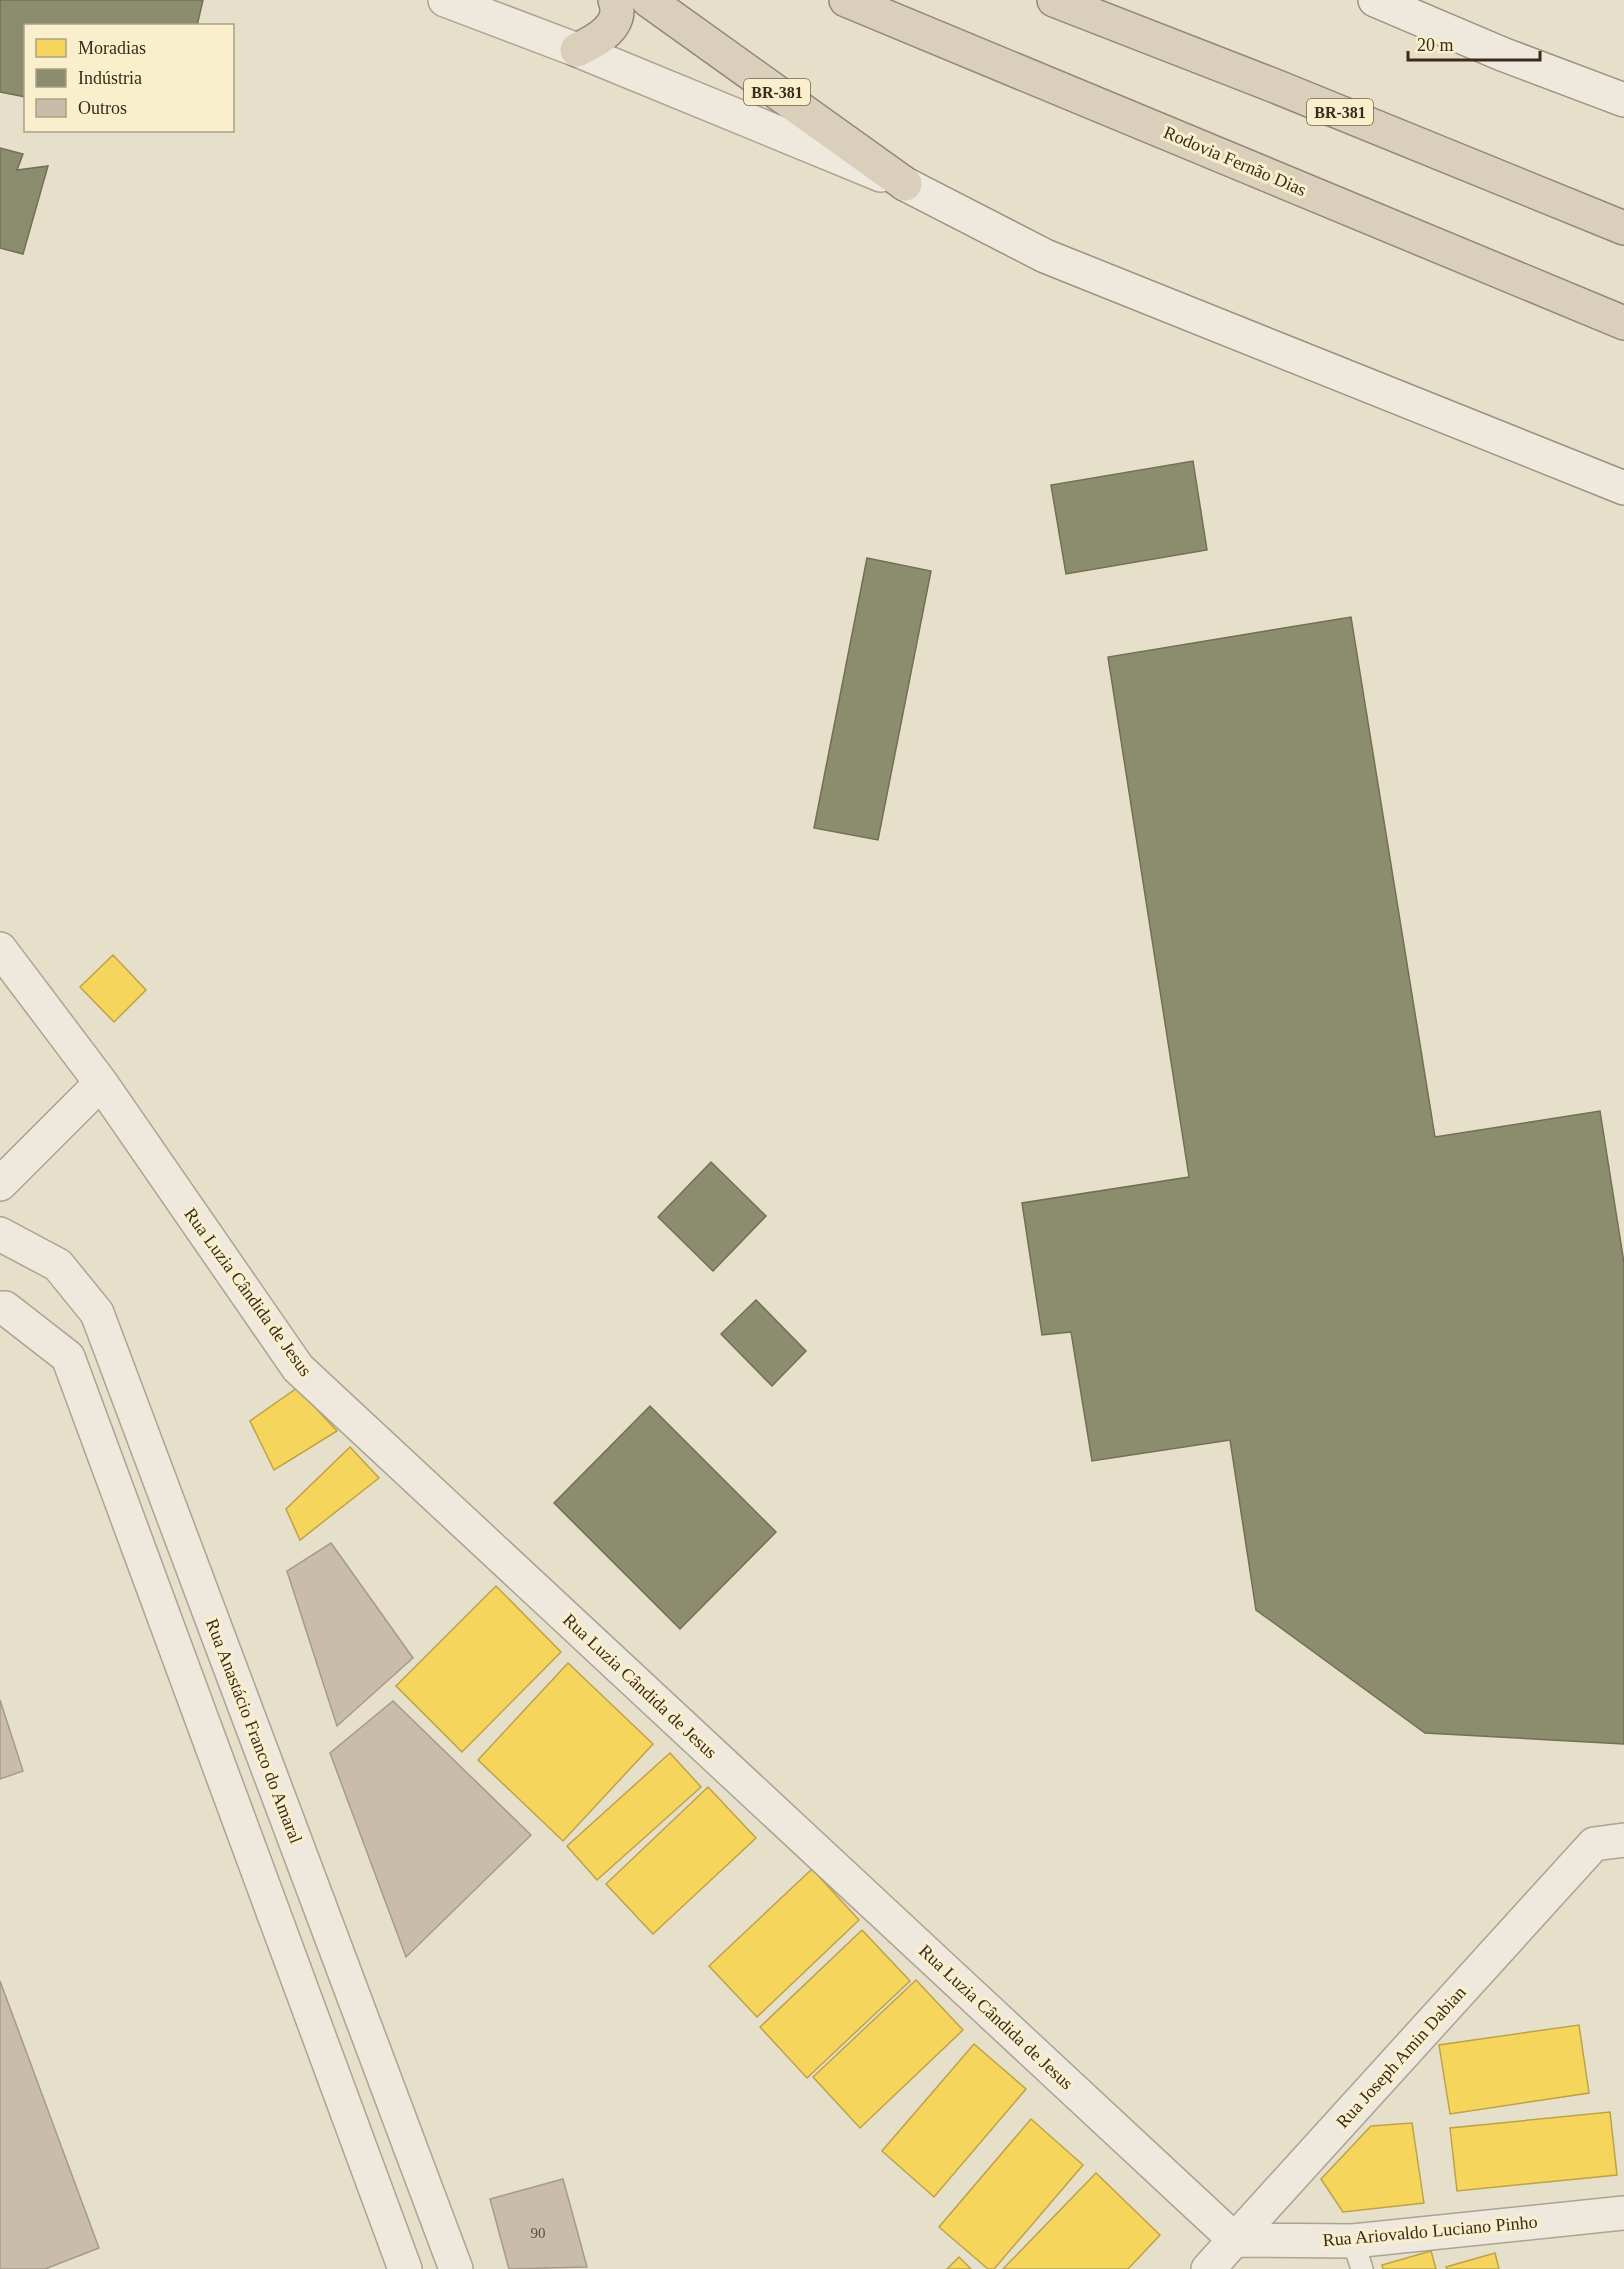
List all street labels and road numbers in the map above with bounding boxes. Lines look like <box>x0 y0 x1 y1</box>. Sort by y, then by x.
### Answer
road number: BR-381 <box>744 79 810 105</box>
road number: BR-381 <box>1307 99 1373 125</box>
street label: Rodovia Fernão Dias <box>1161 122 1309 200</box>
street label: Rua Luzia Cândida de Jesus <box>180 1204 316 1380</box>
street label: Rua Luzia Cândida de Jesus <box>559 1609 721 1763</box>
street label: Rua Anastácio Franco do Amaral <box>202 1616 306 1846</box>
street label: Rua Luzia Cândida de Jesus <box>915 1940 1077 2094</box>
street label: Rua Joseph Amin Dabian <box>1332 1982 1470 2132</box>
street label: Rua Ariovaldo Luciano Pinho <box>1322 2212 1538 2250</box>

